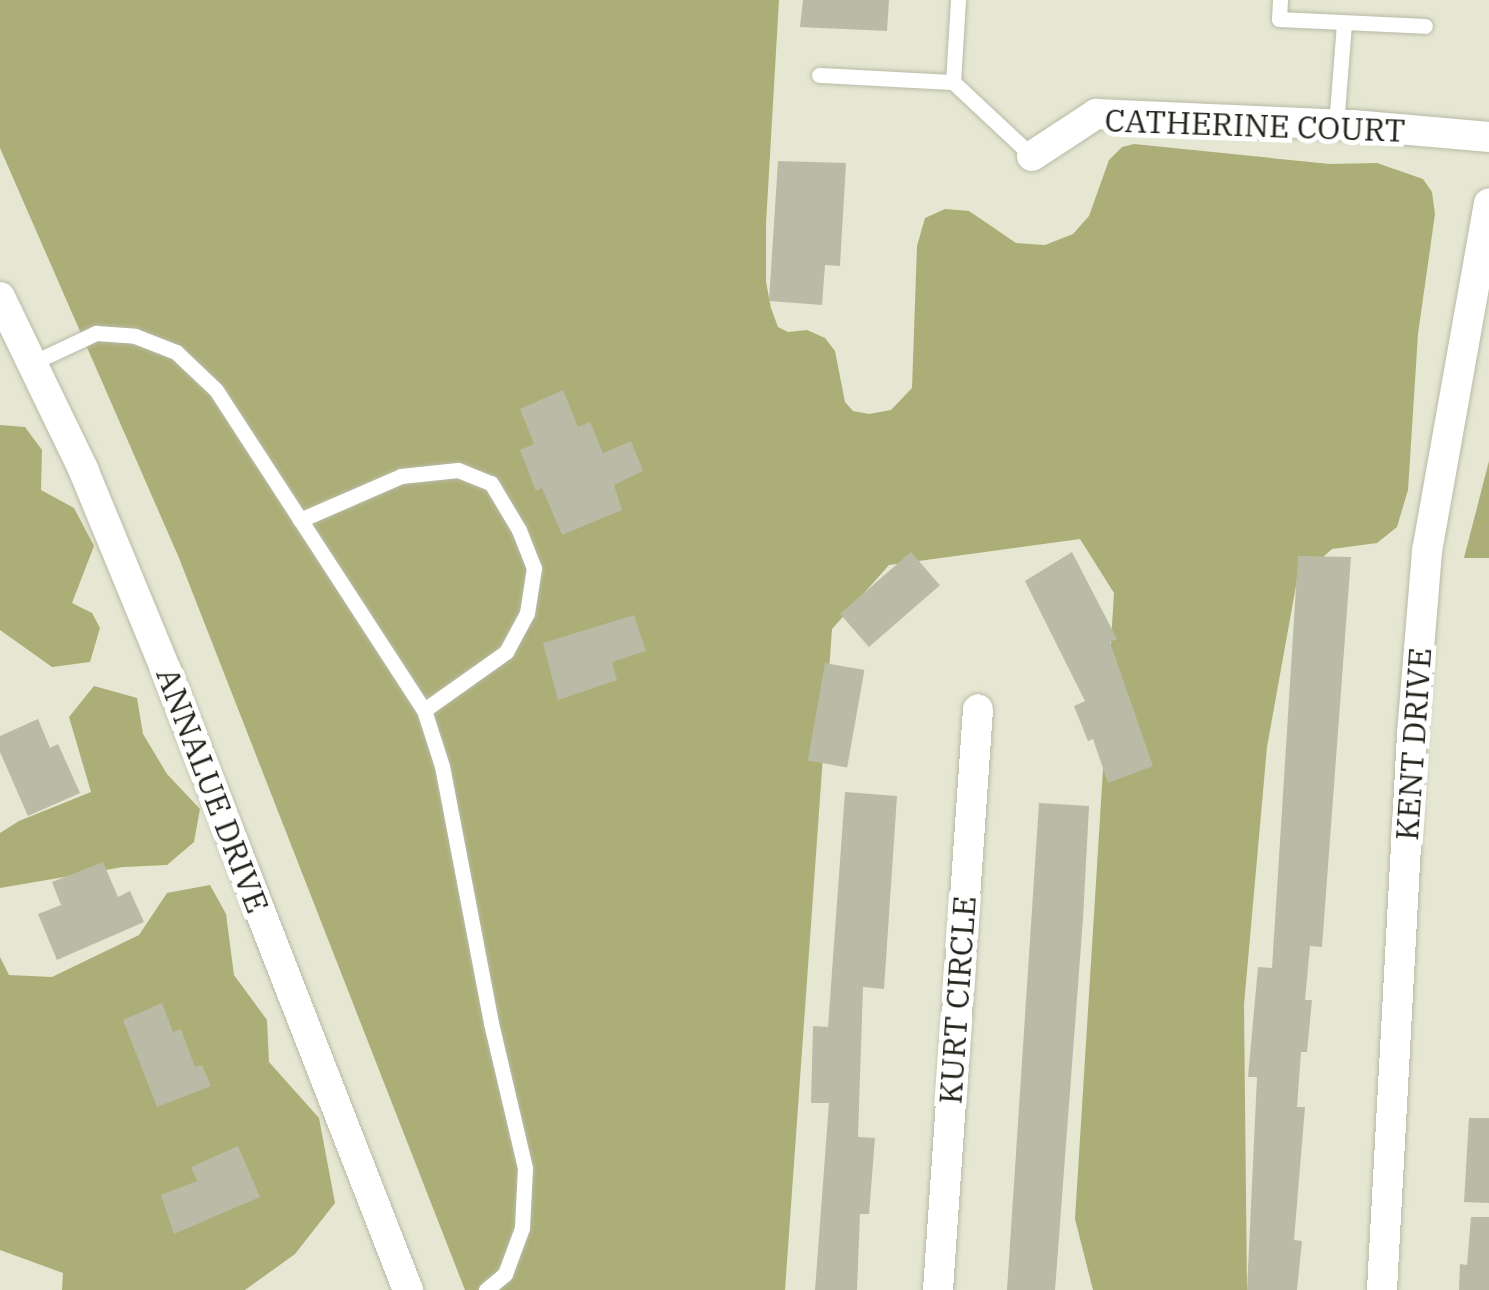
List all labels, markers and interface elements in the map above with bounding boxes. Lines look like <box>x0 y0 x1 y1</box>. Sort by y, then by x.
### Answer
street label: CATHERINE COURT <box>1104 101 1406 149</box>
street label: KENT DRIVE <box>1387 646 1439 842</box>
street label: ANNALUE DRIVE <box>149 662 277 918</box>
street label: KURT CIRCLE <box>931 895 983 1105</box>

